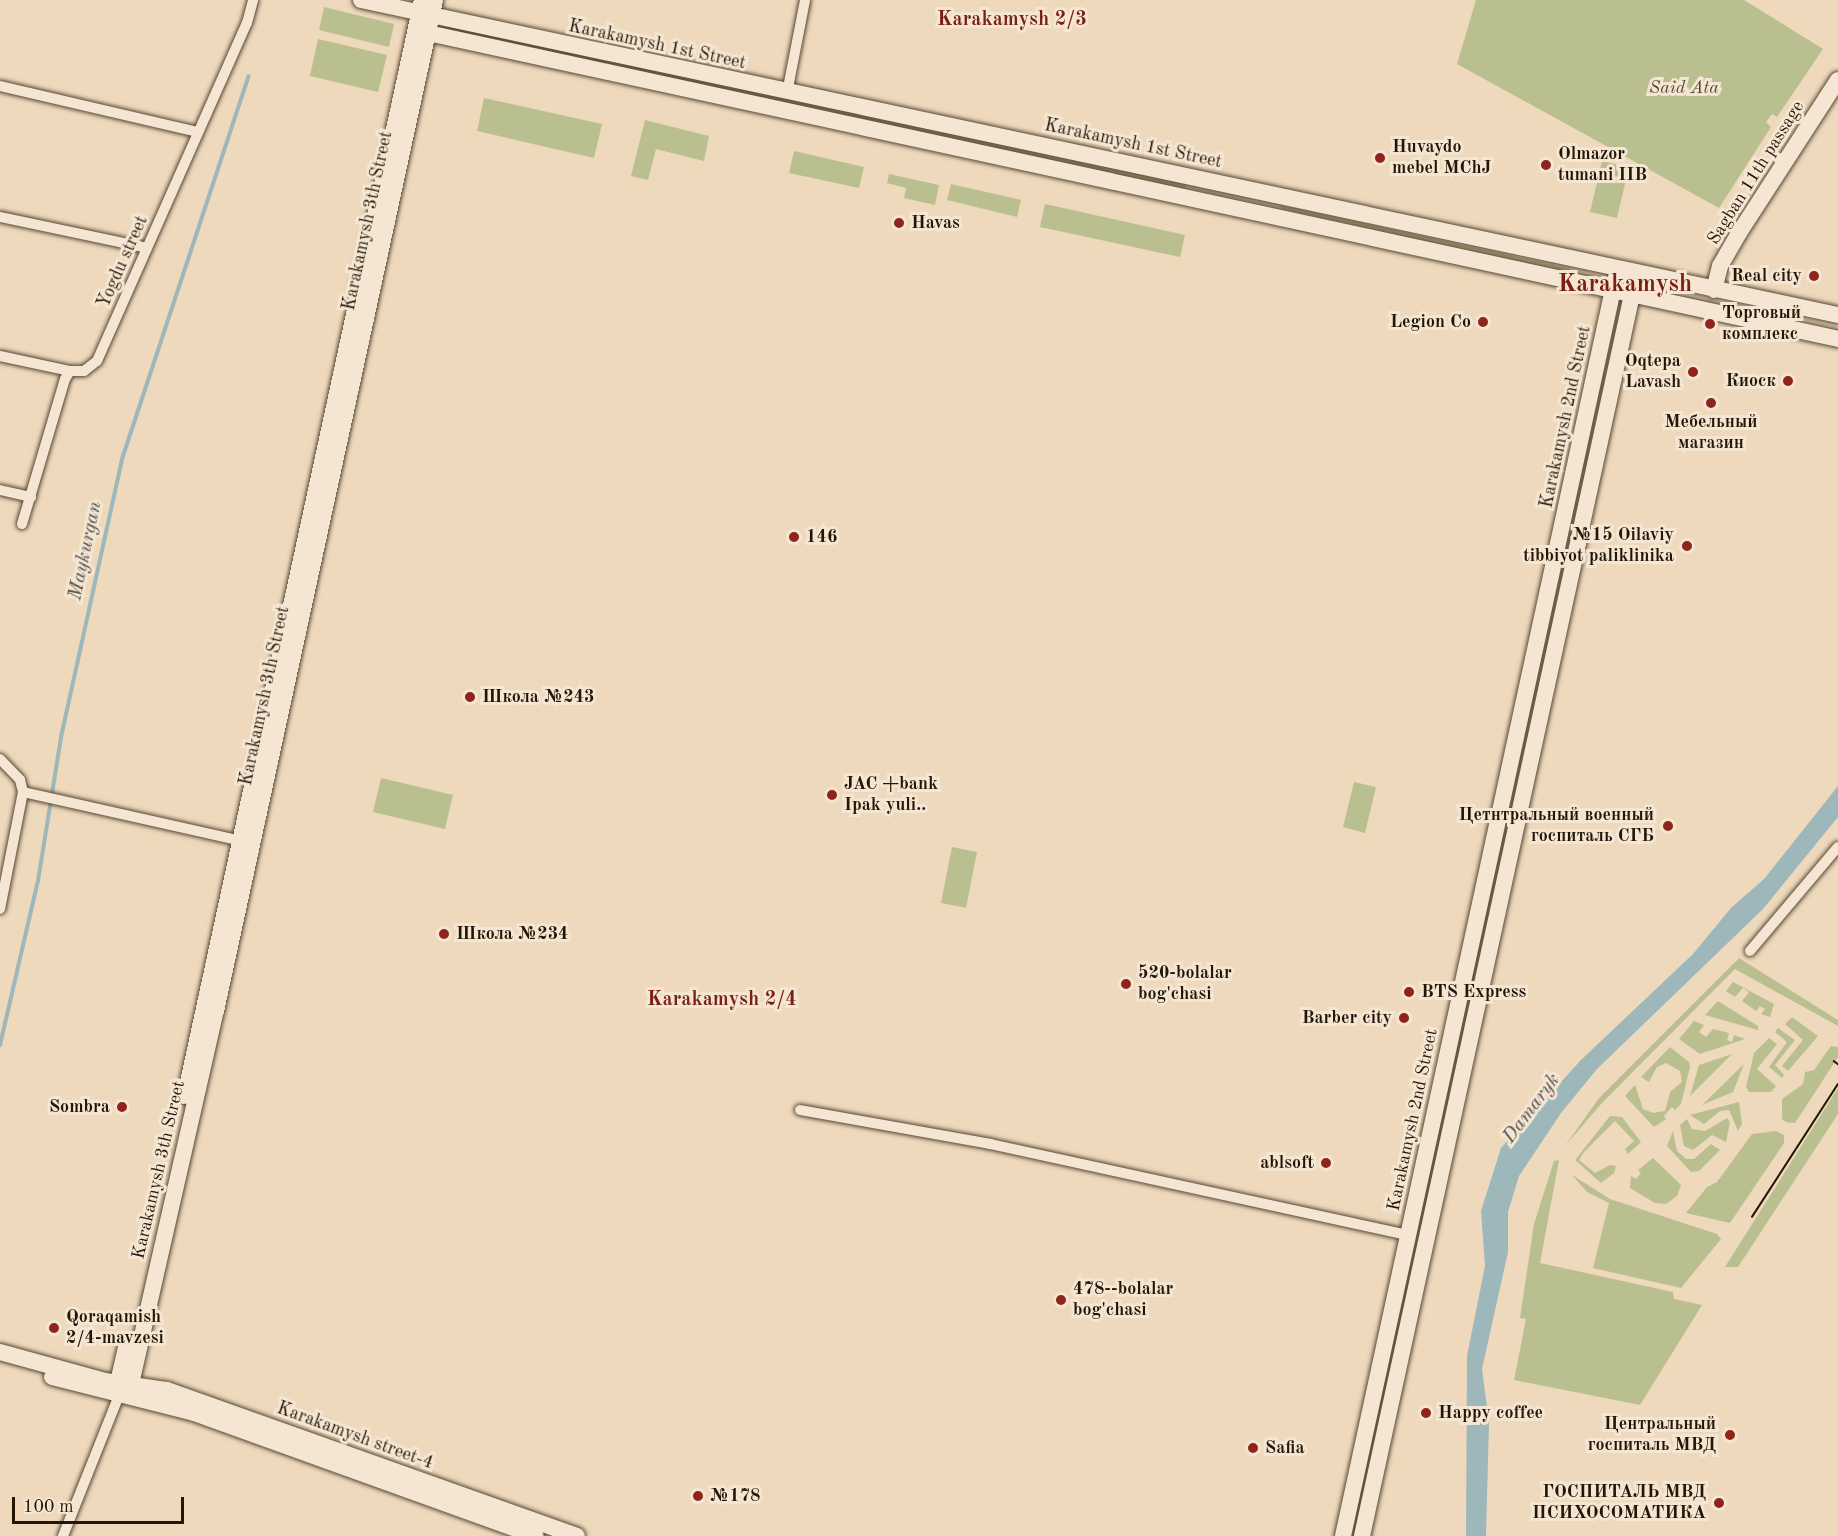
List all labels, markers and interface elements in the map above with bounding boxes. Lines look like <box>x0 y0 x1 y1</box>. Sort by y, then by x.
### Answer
district label: Karakamysh 2/3 <box>937 8 1087 32</box>
street label: Karakamysh 1st Street <box>566 16 748 74</box>
park label: Said Ata <box>1649 77 1719 99</box>
street label: Sagban 11th passage <box>1703 97 1809 249</box>
street label: Karakamysh 1st Street <box>1042 115 1224 173</box>
street label: Karakamysh 3th Street <box>338 129 398 313</box>
place label: Huvaydo mebel MChJ <box>1392 137 1491 180</box>
place label: Olmazor tumani IIB <box>1558 144 1647 186</box>
marker: Huvaydo mebel MChJ <box>1373 151 1387 165</box>
marker: Olmazor tumani IIB <box>1539 158 1553 172</box>
street label: Yogdu street <box>93 212 153 312</box>
place label: Havas <box>911 212 960 234</box>
marker: Havas <box>892 216 906 230</box>
place label: Real city <box>1731 265 1802 287</box>
marker: Real city <box>1807 269 1821 283</box>
district label: Karakamysh <box>1558 272 1692 300</box>
place label: Торговый комплекс <box>1722 303 1801 346</box>
place label: Legion Co <box>1390 311 1471 333</box>
marker: Legion Co <box>1476 315 1490 329</box>
marker: Торговый комплекс <box>1703 317 1717 331</box>
street label: Karakamysh 2nd Street <box>1536 324 1596 510</box>
place label: Oqtepa Lavash <box>1625 351 1681 394</box>
marker: Oqtepa Lavash <box>1686 365 1700 379</box>
place label: Киоск <box>1725 370 1776 392</box>
marker: Киоск <box>1781 374 1795 388</box>
marker: Мебельный магазин <box>1704 396 1718 410</box>
place label: Мебельный магазин <box>1664 412 1758 454</box>
water label: Maykurgan <box>64 499 108 603</box>
place label: №15 Oilaviy tibbiyot paliklinika <box>1523 525 1674 568</box>
place label: 146 <box>806 526 837 548</box>
marker: 146 <box>787 530 801 544</box>
marker: №15 Oilaviy tibbiyot paliklinika <box>1678 537 1696 555</box>
street label: Karakamysh 3th Street <box>235 604 295 788</box>
place label: Школа №243 <box>482 686 595 708</box>
marker: Школа №243 <box>463 690 477 704</box>
place label: JAC +bank Ipak yuli.. <box>844 774 938 816</box>
marker: JAC +bank Ipak yuli.. <box>825 788 839 802</box>
place label: Цетнтральный военный госпиталь СГБ <box>1459 805 1654 848</box>
marker: Цетнтральный военный госпиталь СГБ <box>1659 817 1677 835</box>
place label: Школа №234 <box>456 923 569 945</box>
marker: Школа №234 <box>437 927 451 941</box>
place label: 520-bolalar bog'chasi <box>1138 963 1232 1006</box>
marker: 520-bolalar bog'chasi <box>1119 977 1133 991</box>
place label: BTS Express <box>1421 981 1526 1003</box>
marker: BTS Express <box>1402 985 1416 999</box>
district label: Karakamysh 2/4 <box>647 988 797 1012</box>
place label: Barber city <box>1302 1007 1392 1029</box>
marker: Barber city <box>1397 1011 1411 1025</box>
street label: Karakamysh 2nd Street <box>1383 1027 1443 1213</box>
water label: Damaryk <box>1498 1069 1566 1149</box>
street label: Karakamysh 3th Street <box>128 1079 190 1261</box>
place label: Sombra <box>49 1096 110 1118</box>
marker: Sombra <box>115 1100 129 1114</box>
place label: ablsoft <box>1260 1152 1314 1174</box>
marker: ablsoft <box>1319 1156 1333 1170</box>
place label: 478--bolalar bog'chasi <box>1073 1279 1173 1322</box>
marker: 478--bolalar bog'chasi <box>1054 1293 1068 1307</box>
place label: Qoraqamish 2/4-mavzesi <box>66 1307 164 1350</box>
marker: Qoraqamish 2/4-mavzesi <box>47 1321 61 1335</box>
street label: Karakamysh street-4 <box>274 1398 436 1474</box>
place label: Happy coffee <box>1438 1402 1543 1424</box>
marker: Happy coffee <box>1419 1406 1433 1420</box>
place label: Центральный госпиталь МВД <box>1588 1414 1716 1456</box>
marker: Центральный госпиталь МВД <box>1721 1426 1739 1444</box>
place label: Safia <box>1265 1437 1305 1459</box>
marker: Safia <box>1246 1441 1260 1455</box>
place label: ГОСПИТАЛЬ МВД ПСИХОСОМАТИКА <box>1532 1482 1706 1524</box>
scale bar <box>15 1485 188 1523</box>
place label: №178 <box>710 1485 761 1507</box>
marker: №178 <box>691 1489 705 1503</box>
marker: ГОСПИТАЛЬ МВД ПСИХОСОМАТИКА <box>1710 1494 1728 1512</box>
text: 100 m <box>23 1498 74 1516</box>

